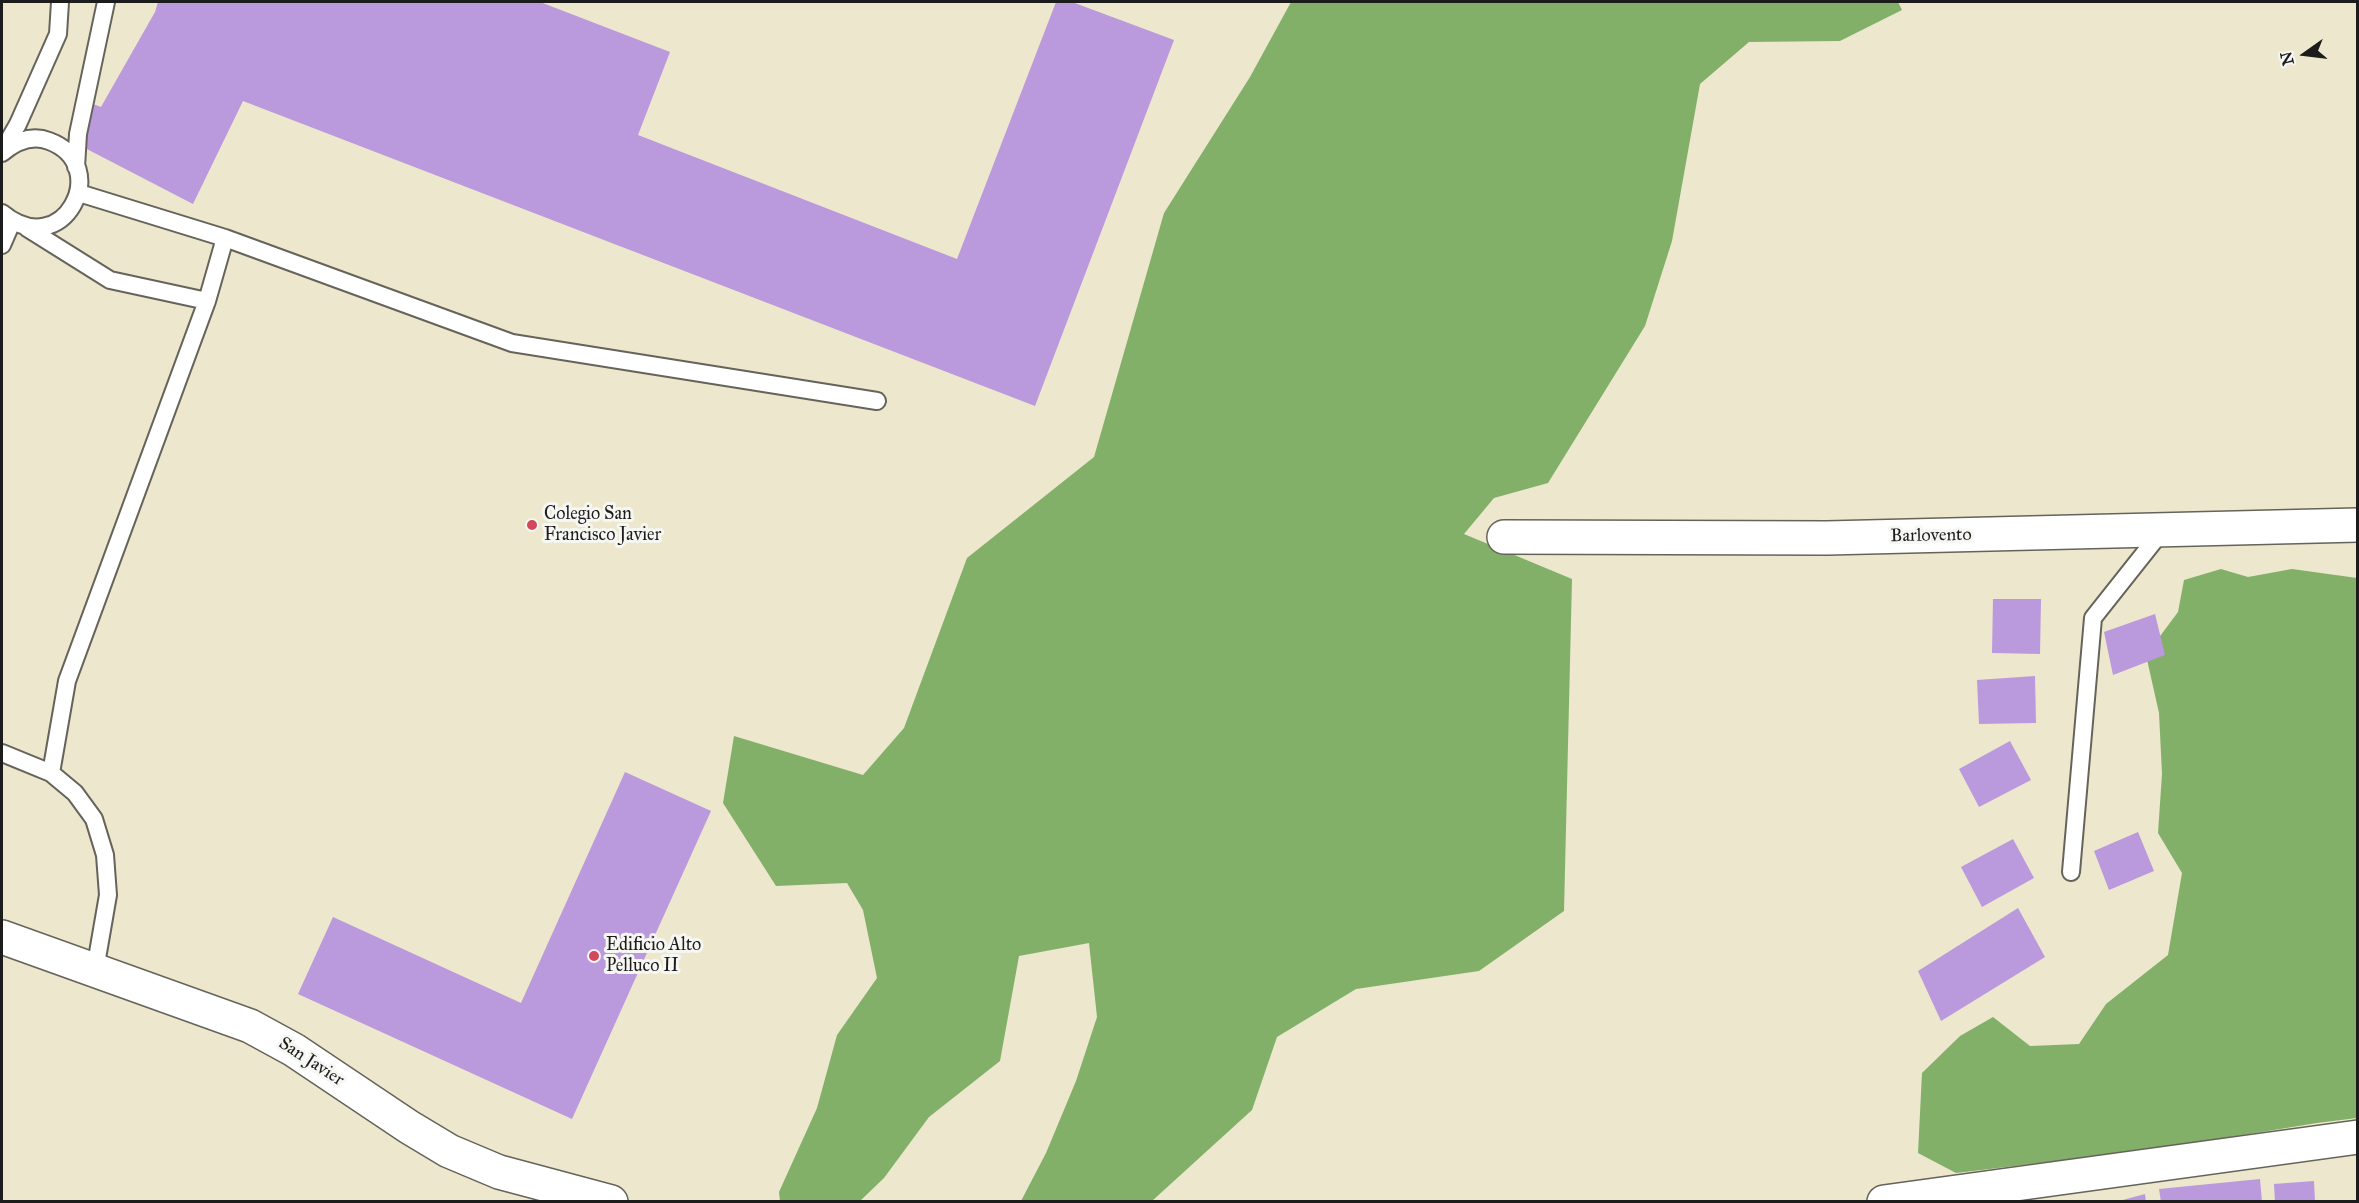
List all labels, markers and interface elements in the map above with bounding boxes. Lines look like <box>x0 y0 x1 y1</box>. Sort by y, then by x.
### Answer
north arrow <box>2275 24 2335 84</box>
text: N <box>2276 50 2298 67</box>
place label: Colegio San Francisco Javier <box>544 504 661 546</box>
marker: Colegio San Francisco Javier <box>525 518 539 532</box>
street label: Barlovento <box>1890 524 1972 548</box>
place label: Edificio Alto Pelluco II <box>606 935 701 978</box>
marker: Edificio Alto Pelluco II <box>587 949 601 963</box>
street label: San Javier <box>274 1033 348 1091</box>

